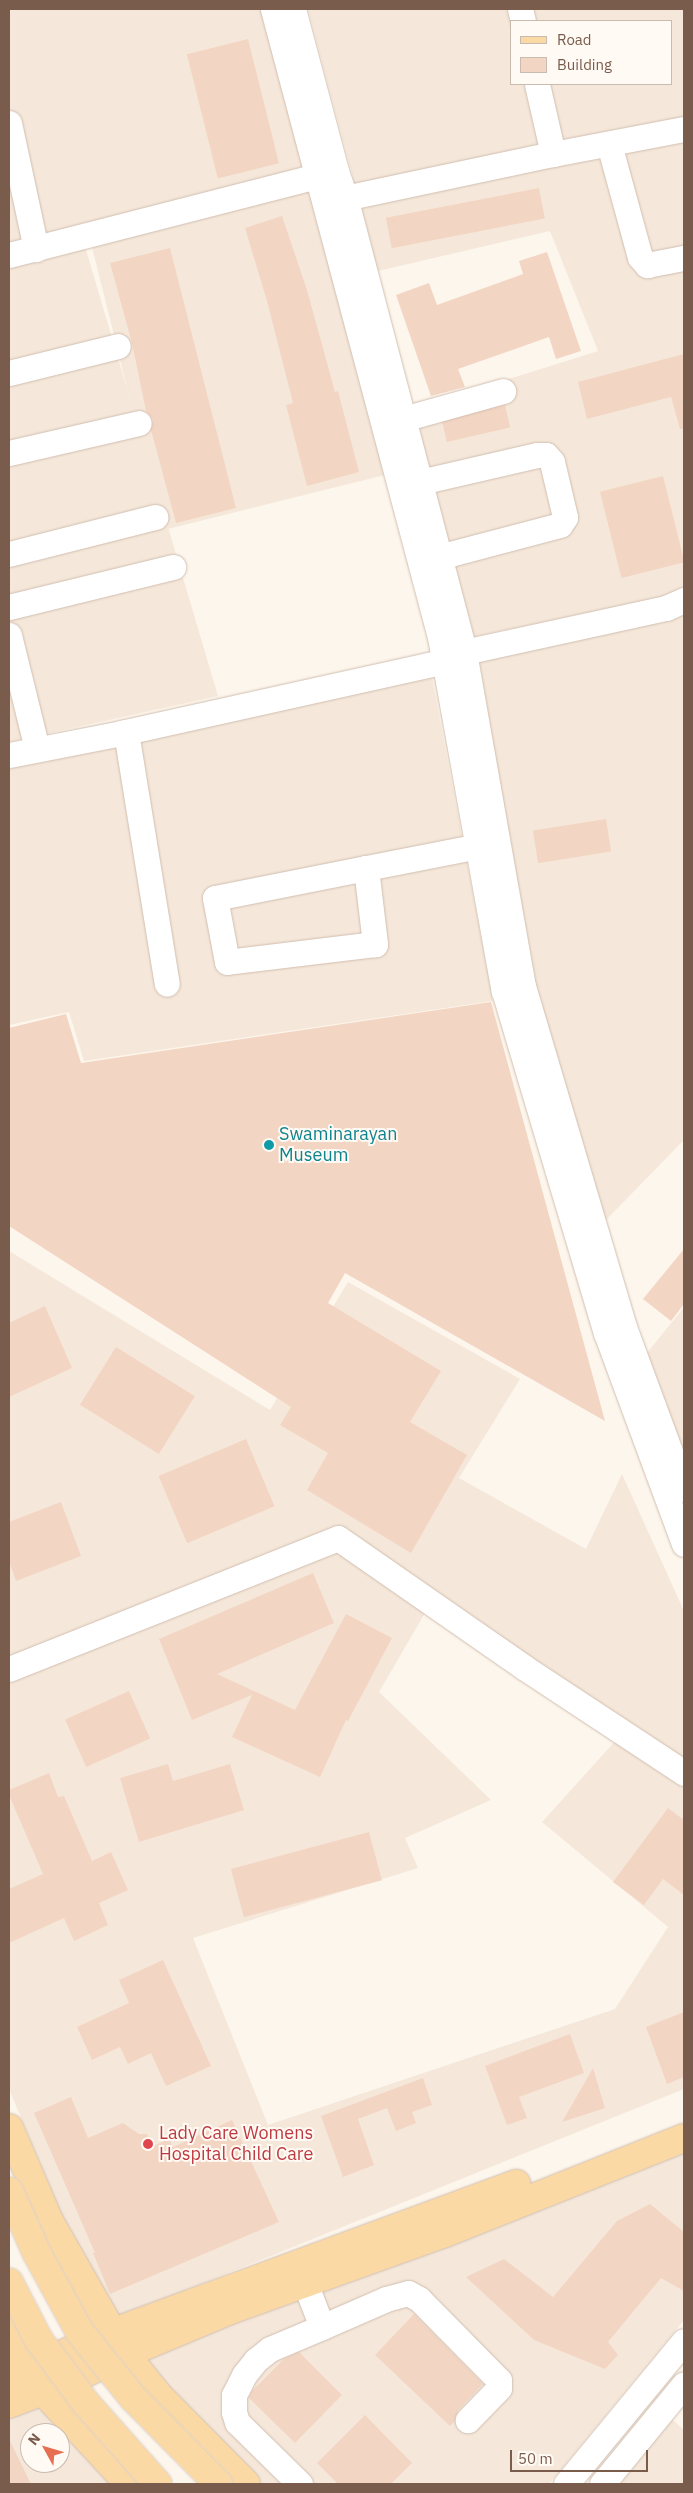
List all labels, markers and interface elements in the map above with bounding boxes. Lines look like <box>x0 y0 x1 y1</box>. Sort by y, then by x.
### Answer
legend <box>510 20 673 85</box>
text: Road <box>557 30 592 49</box>
text: Building <box>557 55 612 74</box>
place label: Swaminarayan Museum <box>279 1124 397 1166</box>
marker: Swaminarayan Museum <box>263 1139 275 1151</box>
place label: Lady Care Womens Hospital Child Care <box>159 2123 313 2166</box>
marker: Lady Care Womens Hospital Child Care <box>141 2137 155 2151</box>
north arrow <box>20 2423 70 2473</box>
text: N <box>24 2430 44 2449</box>
scale bar <box>513 2440 650 2472</box>
text: 50 m <box>518 2449 553 2468</box>

